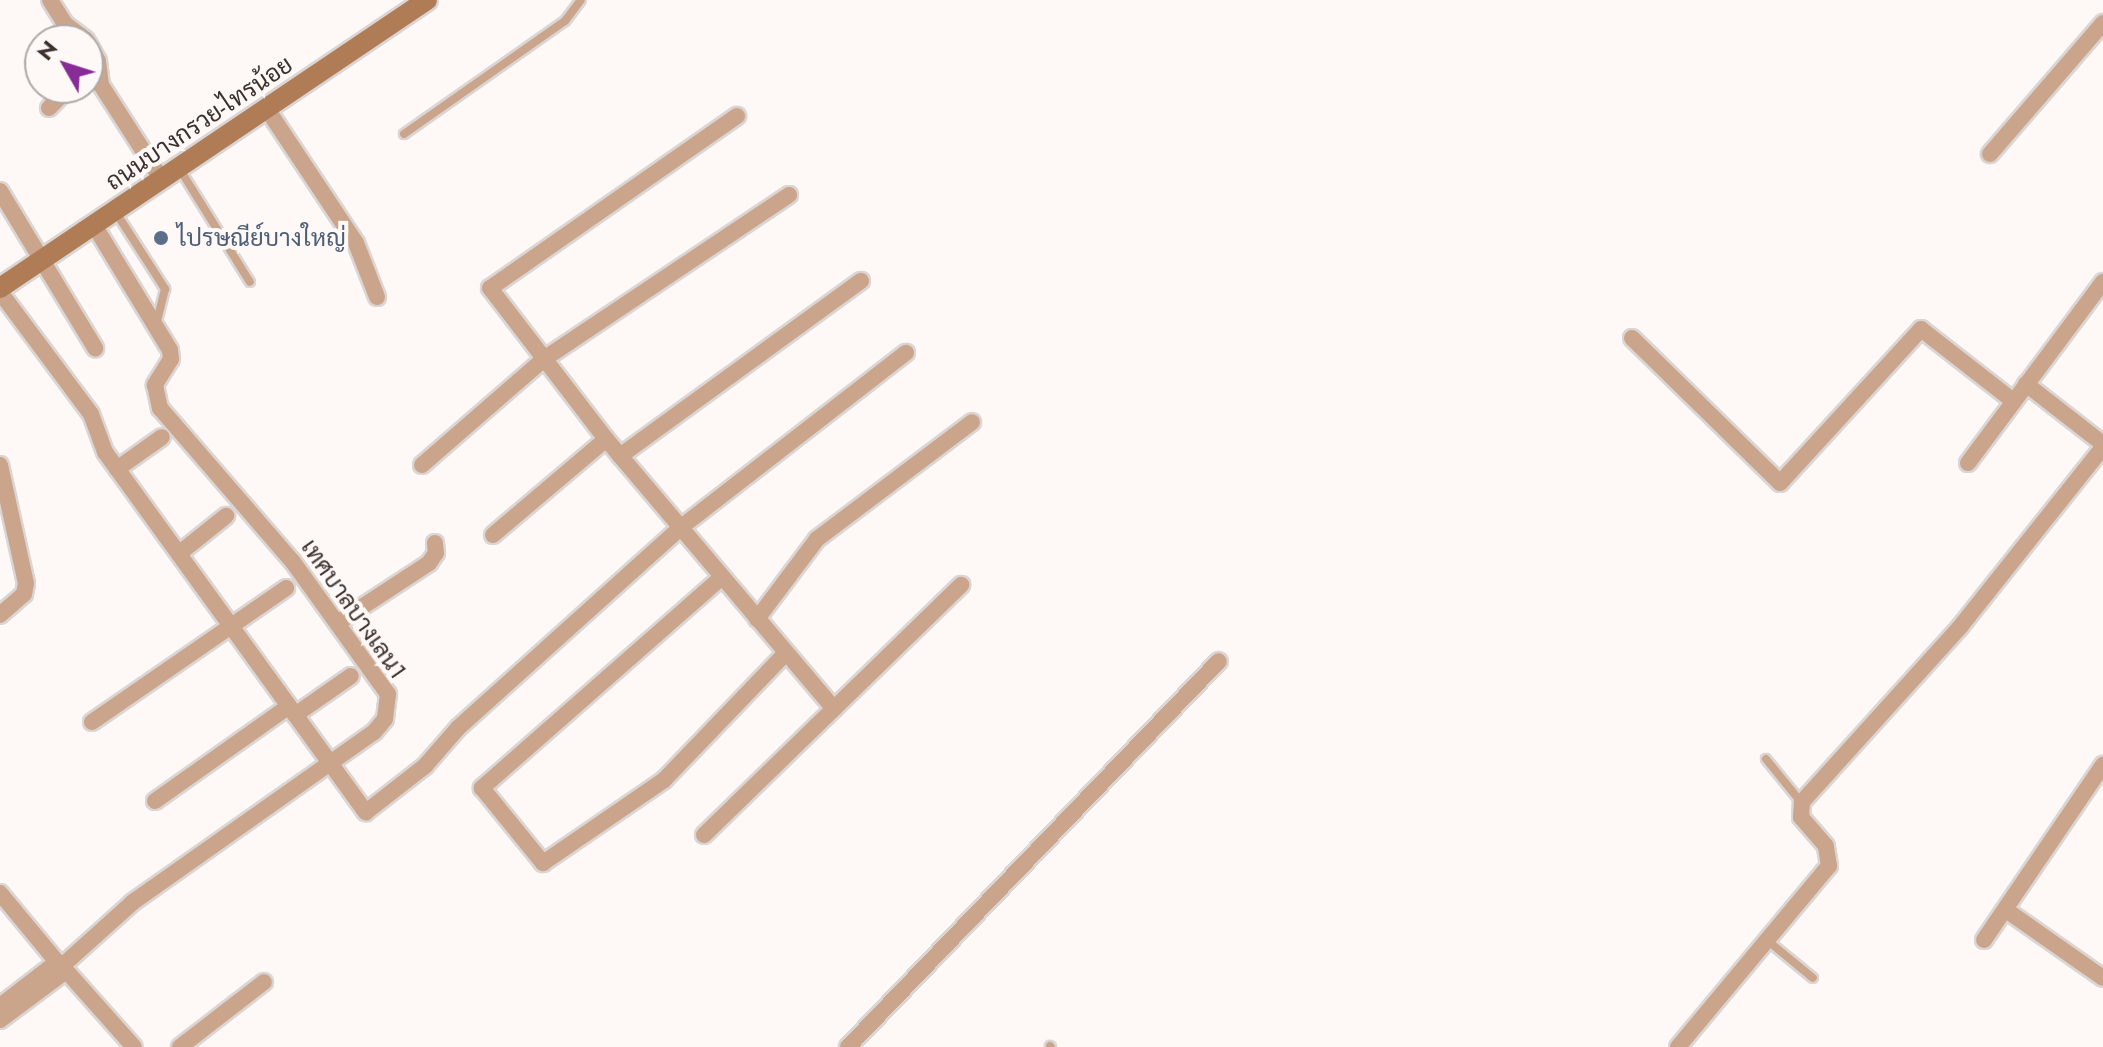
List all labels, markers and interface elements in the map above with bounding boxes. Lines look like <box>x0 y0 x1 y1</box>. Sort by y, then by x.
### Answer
north arrow <box>24 24 104 104</box>
text: N <box>29 33 65 67</box>
street label: ถนนบางกรวย-ไทรน้อย <box>100 50 298 196</box>
place label: ไปรษณีย์บางใหญ่ <box>177 224 346 252</box>
marker: ไปรษณีย์บางใหญ่ <box>152 229 170 247</box>
street label: เทศบาลบางเลน1 <box>295 534 413 684</box>

